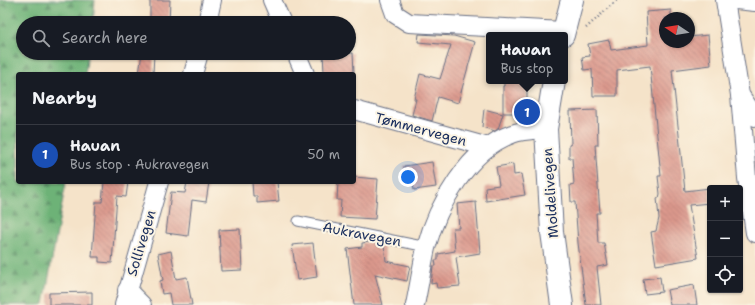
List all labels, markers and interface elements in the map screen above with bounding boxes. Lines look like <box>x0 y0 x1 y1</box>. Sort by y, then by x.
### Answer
north arrow <box>659 12 695 48</box>
search box <box>16 16 356 60</box>
icon: search <box>30 27 52 49</box>
text: Search here <box>62 28 148 48</box>
popup <box>486 32 568 84</box>
text: Hauan <box>501 40 551 60</box>
text: Bus stop <box>501 60 553 77</box>
text: Nearby <box>32 87 97 109</box>
pin: 1 <box>514 97 540 127</box>
street label: Tømmervegen <box>373 108 469 150</box>
text: Hauan <box>70 136 120 156</box>
text: 1 <box>42 146 48 163</box>
text: 50 m <box>307 146 340 163</box>
street label: Moldelivegen <box>538 147 562 239</box>
text: Bus stop · Aukravegen <box>70 156 209 173</box>
your location <box>398 167 418 187</box>
map controls <box>707 185 743 293</box>
button: + <box>707 185 743 221</box>
street label: Sollivegen <box>122 207 160 278</box>
street label: Aukravegen <box>321 218 403 251</box>
button: − <box>707 221 743 257</box>
button: locate <box>707 257 743 293</box>

